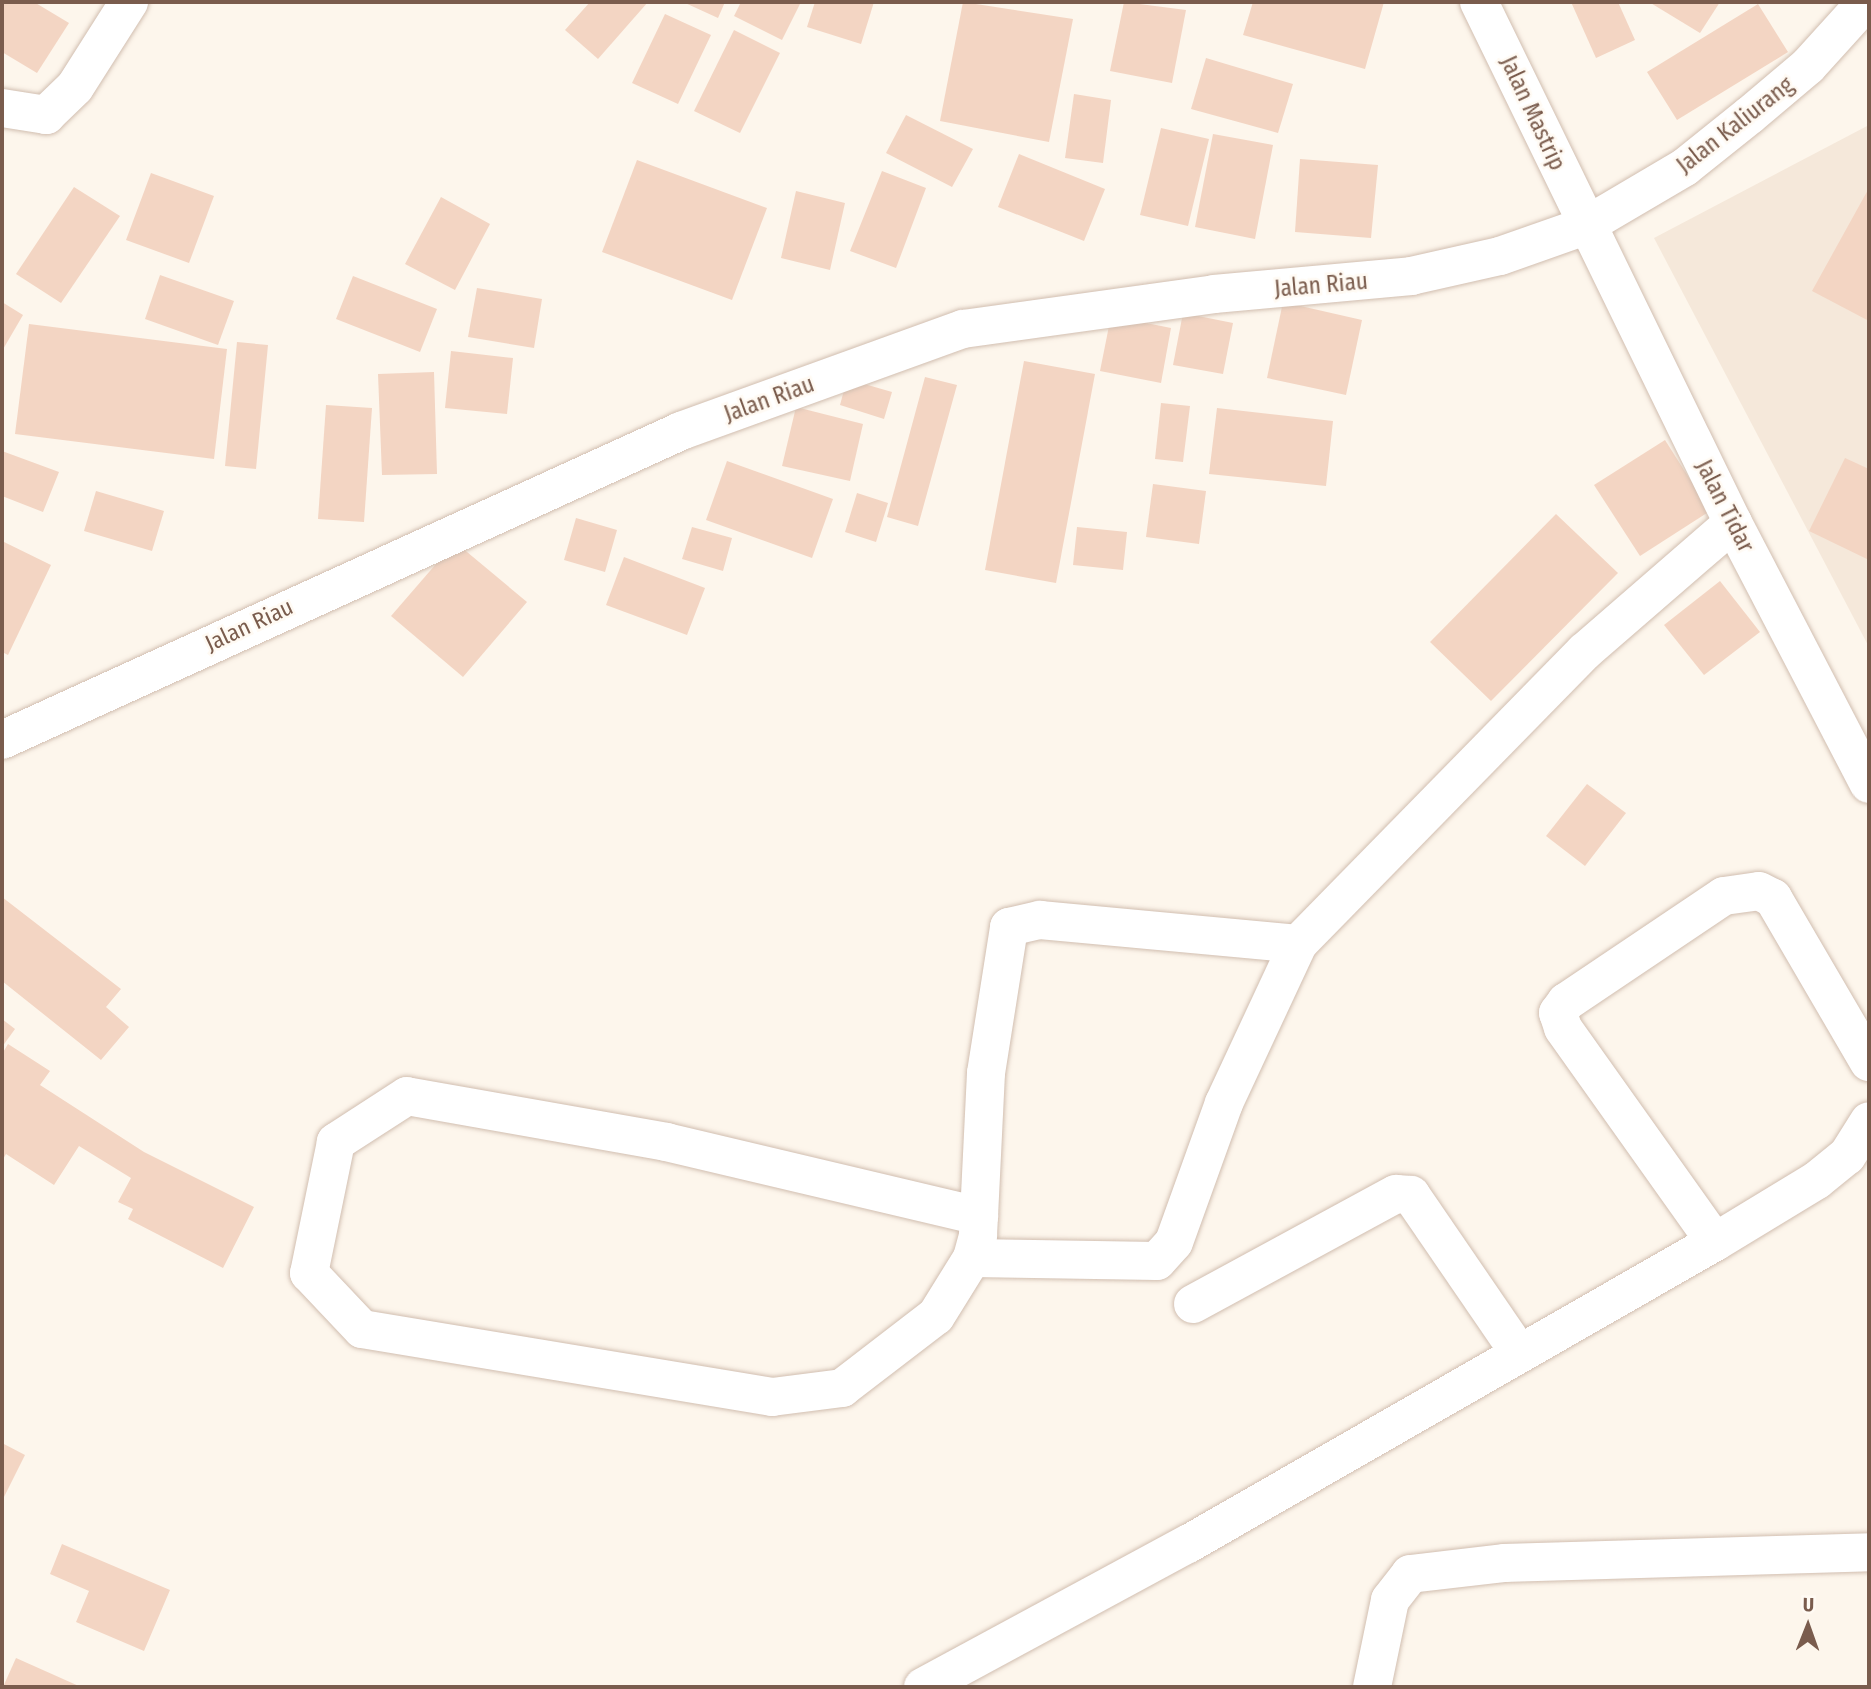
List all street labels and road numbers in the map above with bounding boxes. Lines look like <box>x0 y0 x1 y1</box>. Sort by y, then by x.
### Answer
street label: Jalan Mastrip <box>1495 51 1571 175</box>
street label: Jalan Kaliurang <box>1671 71 1799 179</box>
street label: Jalan Riau <box>1273 267 1369 303</box>
street label: Jalan Riau <box>720 370 818 428</box>
street label: Jalan Tidar <box>1690 455 1760 557</box>
street label: Jalan Riau <box>201 593 297 657</box>

